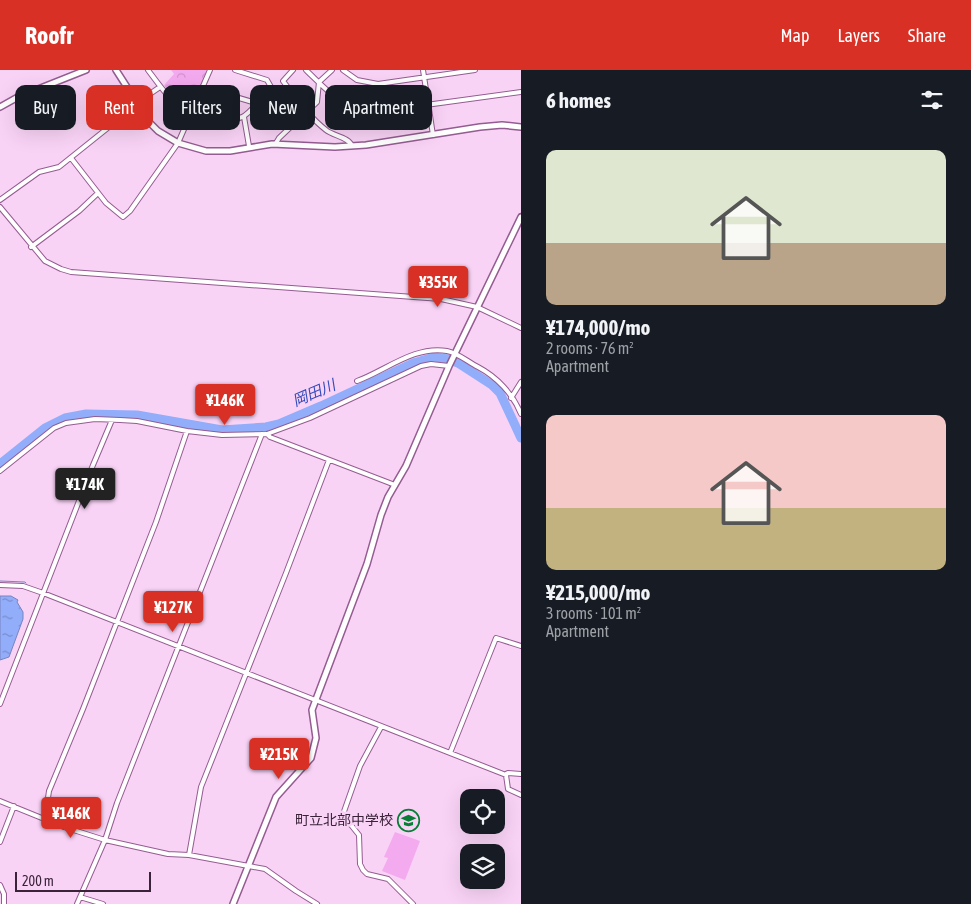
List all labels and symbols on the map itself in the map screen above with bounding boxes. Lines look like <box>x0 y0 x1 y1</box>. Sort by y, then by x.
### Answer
pin: ¥355K <box>403 266 473 308</box>
water label: 岡田川 <box>290 375 340 409</box>
pin: ¥146K <box>190 384 260 426</box>
pin: ¥174K <box>50 468 120 510</box>
pin: ¥127K <box>138 590 208 633</box>
pin: ¥215K <box>244 738 314 780</box>
pin: ¥146K <box>36 796 106 839</box>
school or university icon: 町立北部中学校 <box>397 808 421 832</box>
place label: 町立北部中学校 <box>295 812 393 828</box>
scale bar <box>15 869 151 892</box>

